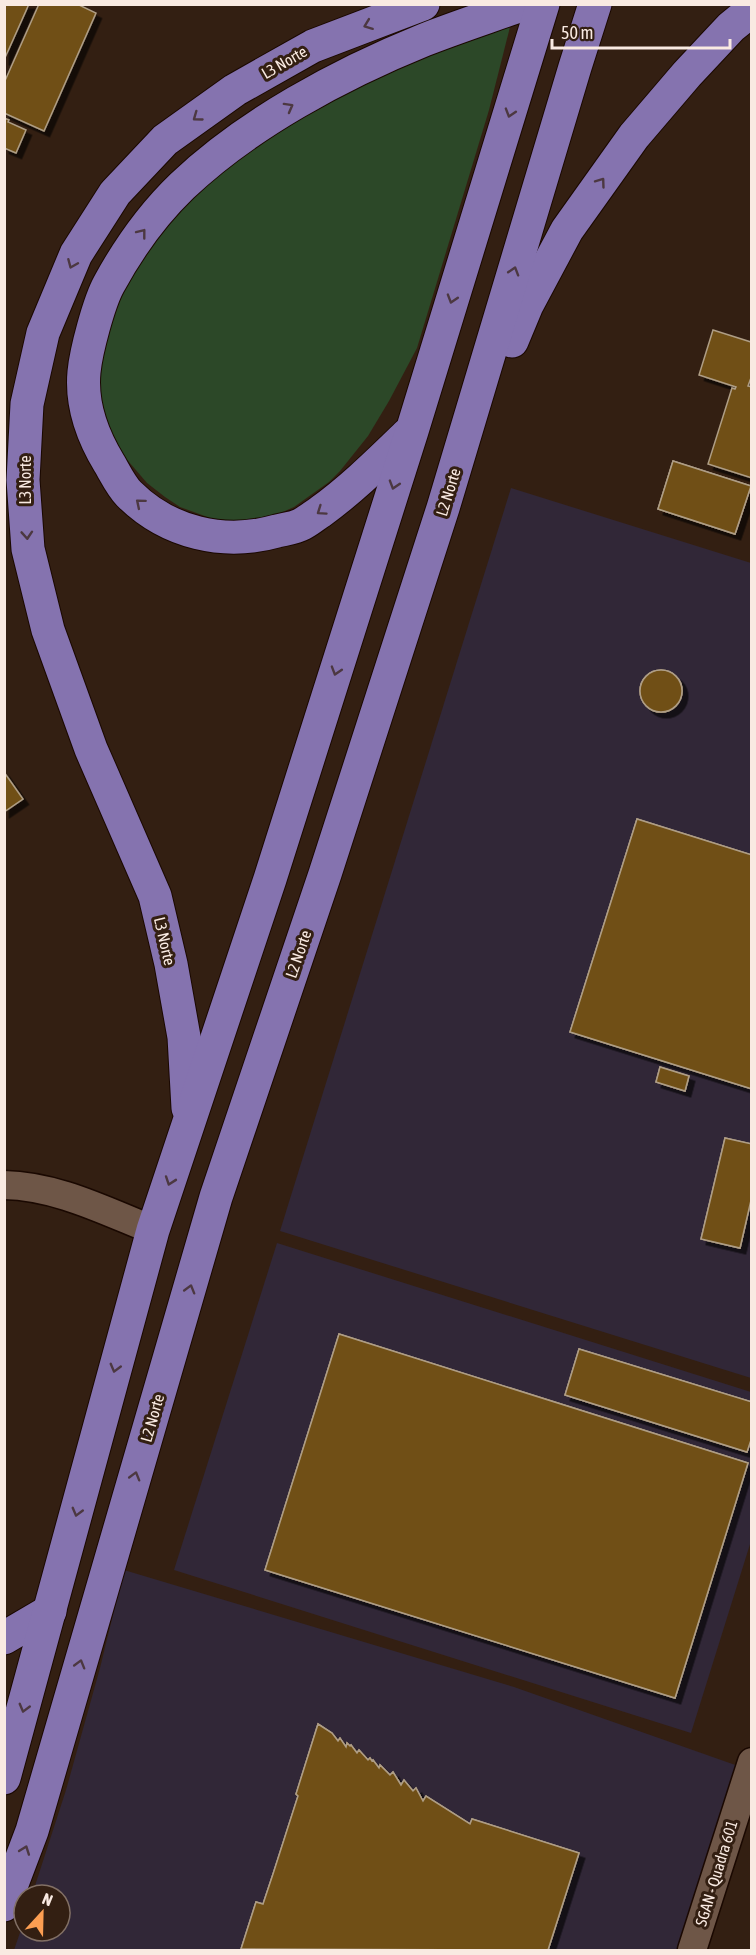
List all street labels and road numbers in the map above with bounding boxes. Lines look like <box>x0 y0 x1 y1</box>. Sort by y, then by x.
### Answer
street label: L3 Norte <box>258 42 310 82</box>
street label: L3 Norte <box>16 455 34 505</box>
street label: L2 Norte <box>432 466 464 518</box>
street label: L3 Norte <box>151 915 179 967</box>
street label: L2 Norte <box>281 928 315 980</box>
street label: L2 Norte <box>137 1392 167 1444</box>
street label: SGAN - Quadra 601 <box>691 1818 741 1928</box>

